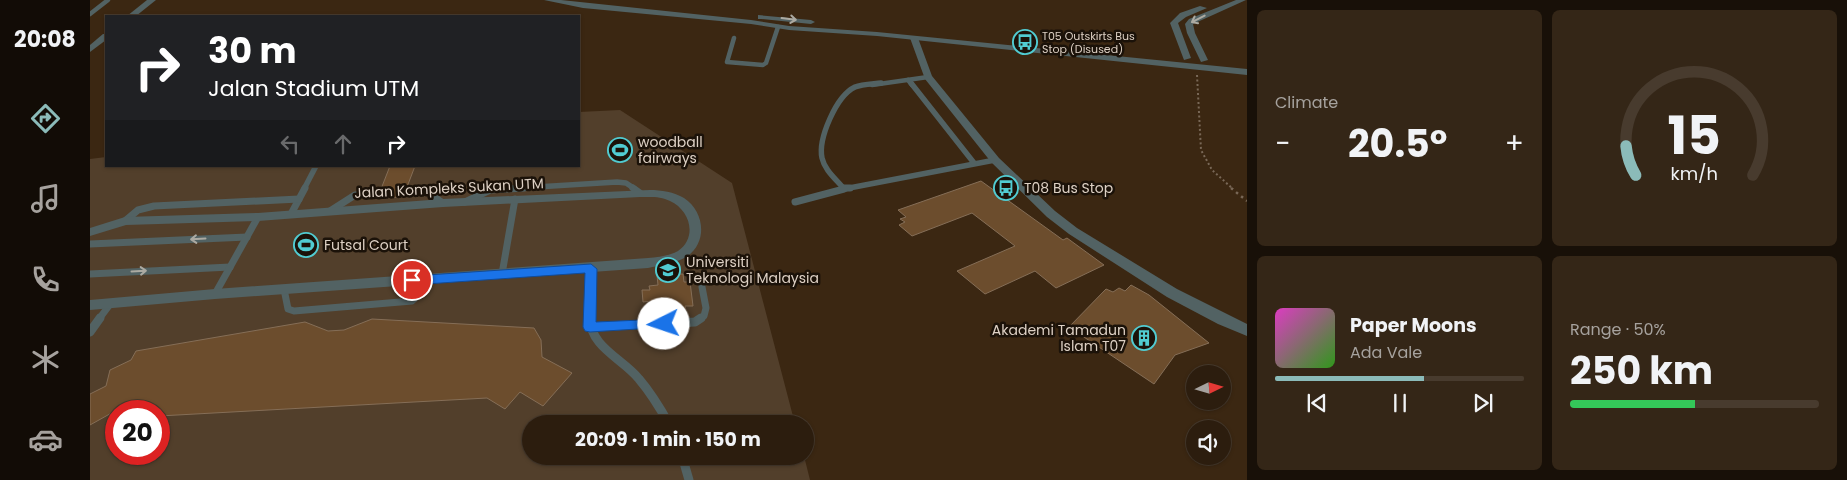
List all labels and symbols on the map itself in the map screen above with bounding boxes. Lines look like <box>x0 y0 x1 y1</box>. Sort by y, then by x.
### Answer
one-way arrow <box>781 14 797 24</box>
one-way arrow <box>1190 14 1205 24</box>
place label: T05 Outskirts Bus Stop (Disused) <box>1042 28 1135 57</box>
bus stop icon: T05 Outskirts Bus Stop (Disused) <box>1012 29 1038 55</box>
place label: woodball fairways <box>638 132 703 168</box>
sports icon: woodball fairways <box>607 137 633 163</box>
street label: Jalan Kompleks Sukan UTM <box>354 173 544 203</box>
bus stop icon: T08 Bus Stop <box>993 175 1019 201</box>
place label: T08 Bus Stop <box>1024 178 1113 198</box>
sports icon: Futsal Court <box>293 232 319 258</box>
one-way arrow <box>191 234 207 243</box>
place label: Futsal Court <box>324 235 408 255</box>
place label: Universiti Teknologi Malaysia <box>686 252 819 288</box>
school or university icon: Universiti Teknologi Malaysia <box>655 257 681 283</box>
pin <box>391 259 433 301</box>
one-way arrow <box>130 267 146 276</box>
position arrow <box>637 297 689 349</box>
place label: Akademi Tamadun Islam T07 <box>992 320 1126 356</box>
building icon: Akademi Tamadun Islam T07 <box>1131 325 1157 351</box>
north arrow <box>1186 365 1231 410</box>
speed limit sign: 20 <box>105 400 170 465</box>

